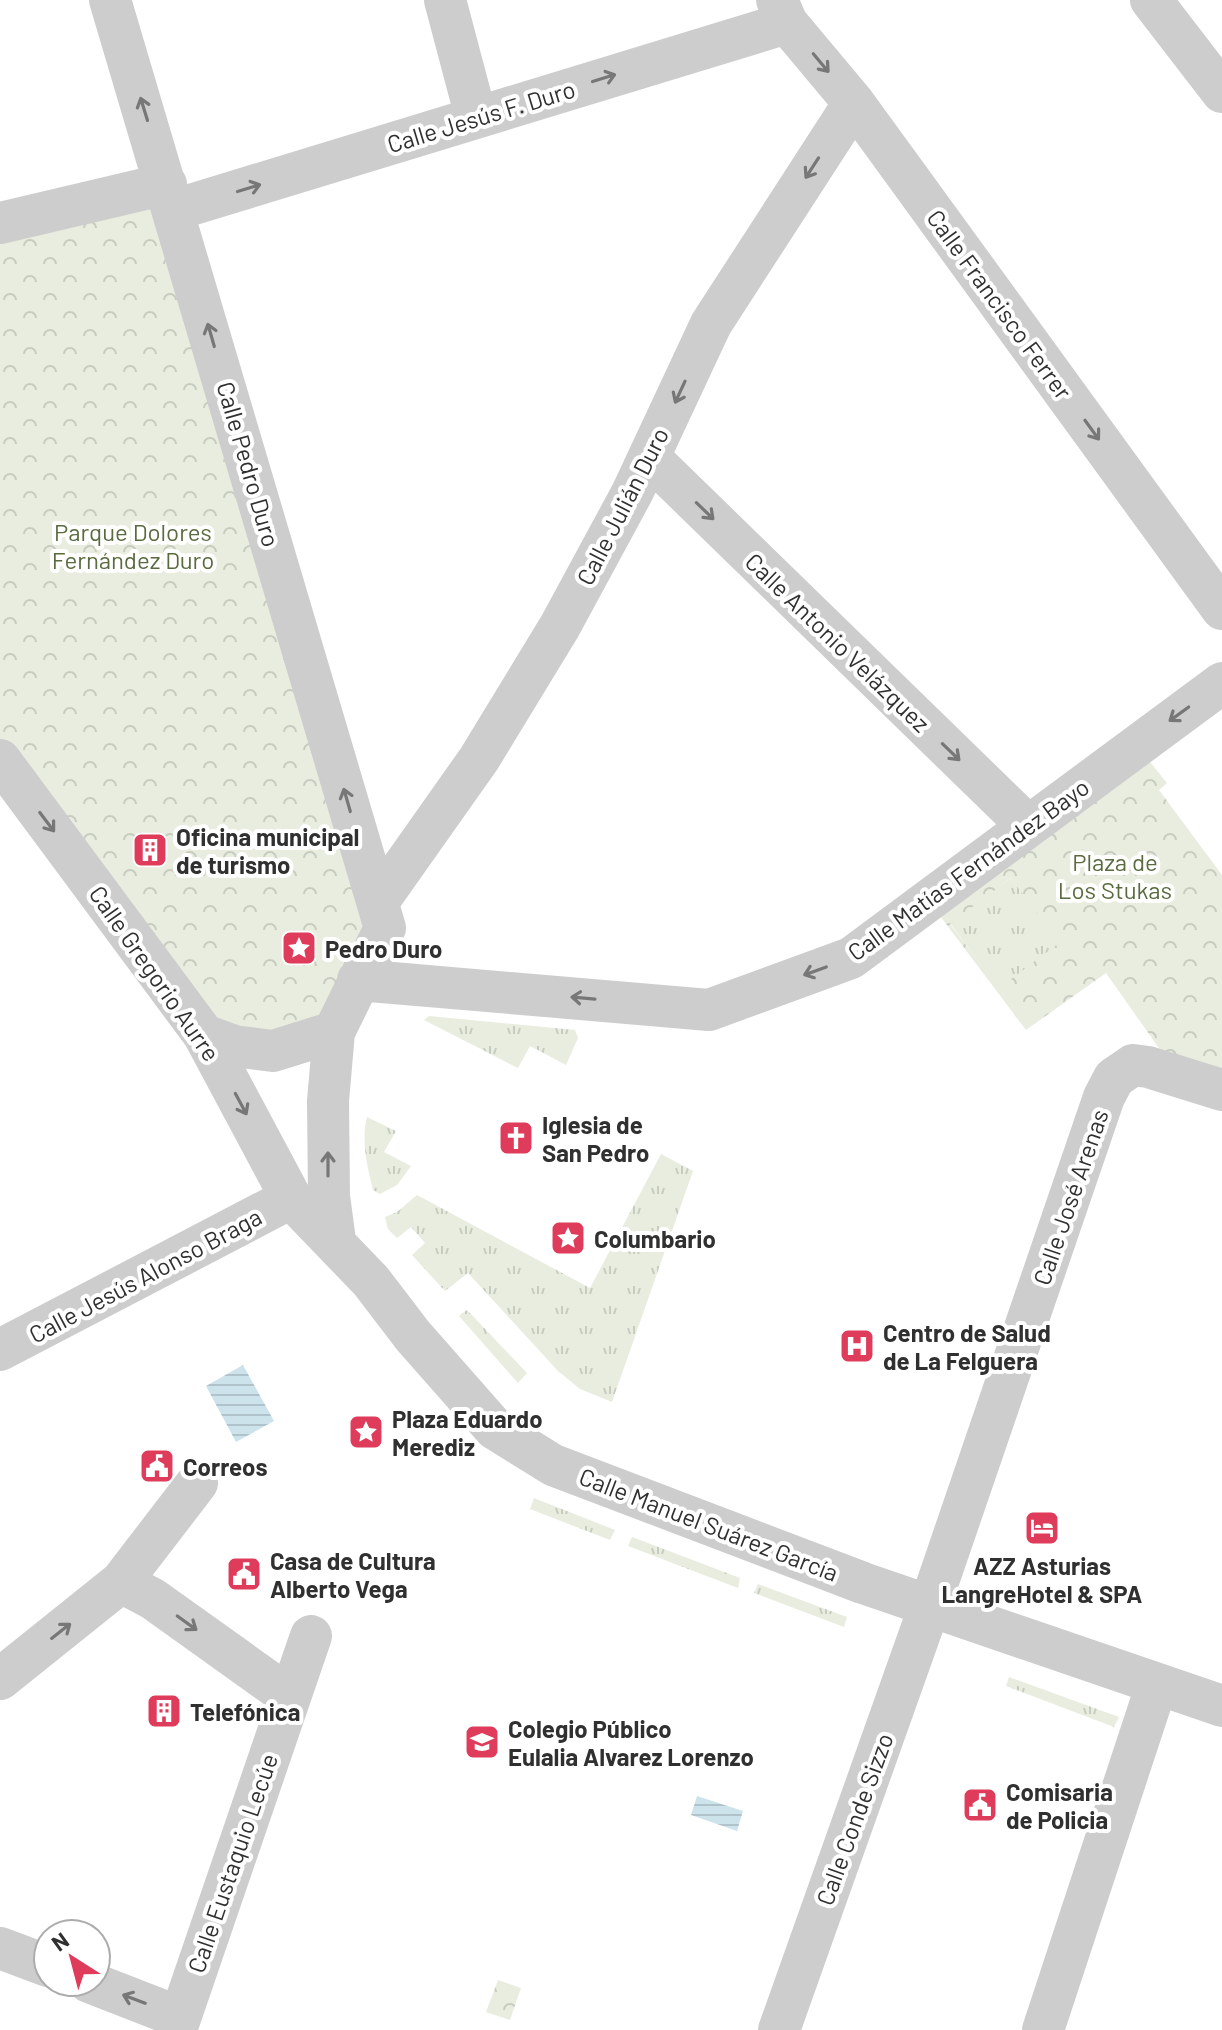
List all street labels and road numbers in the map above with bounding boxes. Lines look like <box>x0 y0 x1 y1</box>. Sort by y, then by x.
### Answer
street label: Calle Jesús F. Duro <box>383 74 579 158</box>
street label: Calle Francisco Ferrer <box>922 204 1079 405</box>
street label: Calle Pedro Duro <box>212 378 286 550</box>
street label: Calle Julián Duro <box>570 422 674 590</box>
street label: Calle Antonio Velázquez <box>740 546 936 738</box>
street label: Calle Matías Fernández Bayo <box>842 772 1094 966</box>
street label: Calle Gregorio Aurre <box>84 880 226 1066</box>
street label: Calle José Arenas <box>1026 1105 1114 1289</box>
street label: Calle Jesús Alonso Braga <box>24 1201 266 1349</box>
street label: Calle Manuel Suárez García <box>575 1461 843 1587</box>
street label: Calle Conde Sizzo <box>809 1729 899 1909</box>
street label: Calle Eustaquio Lecúe <box>181 1750 283 1976</box>

